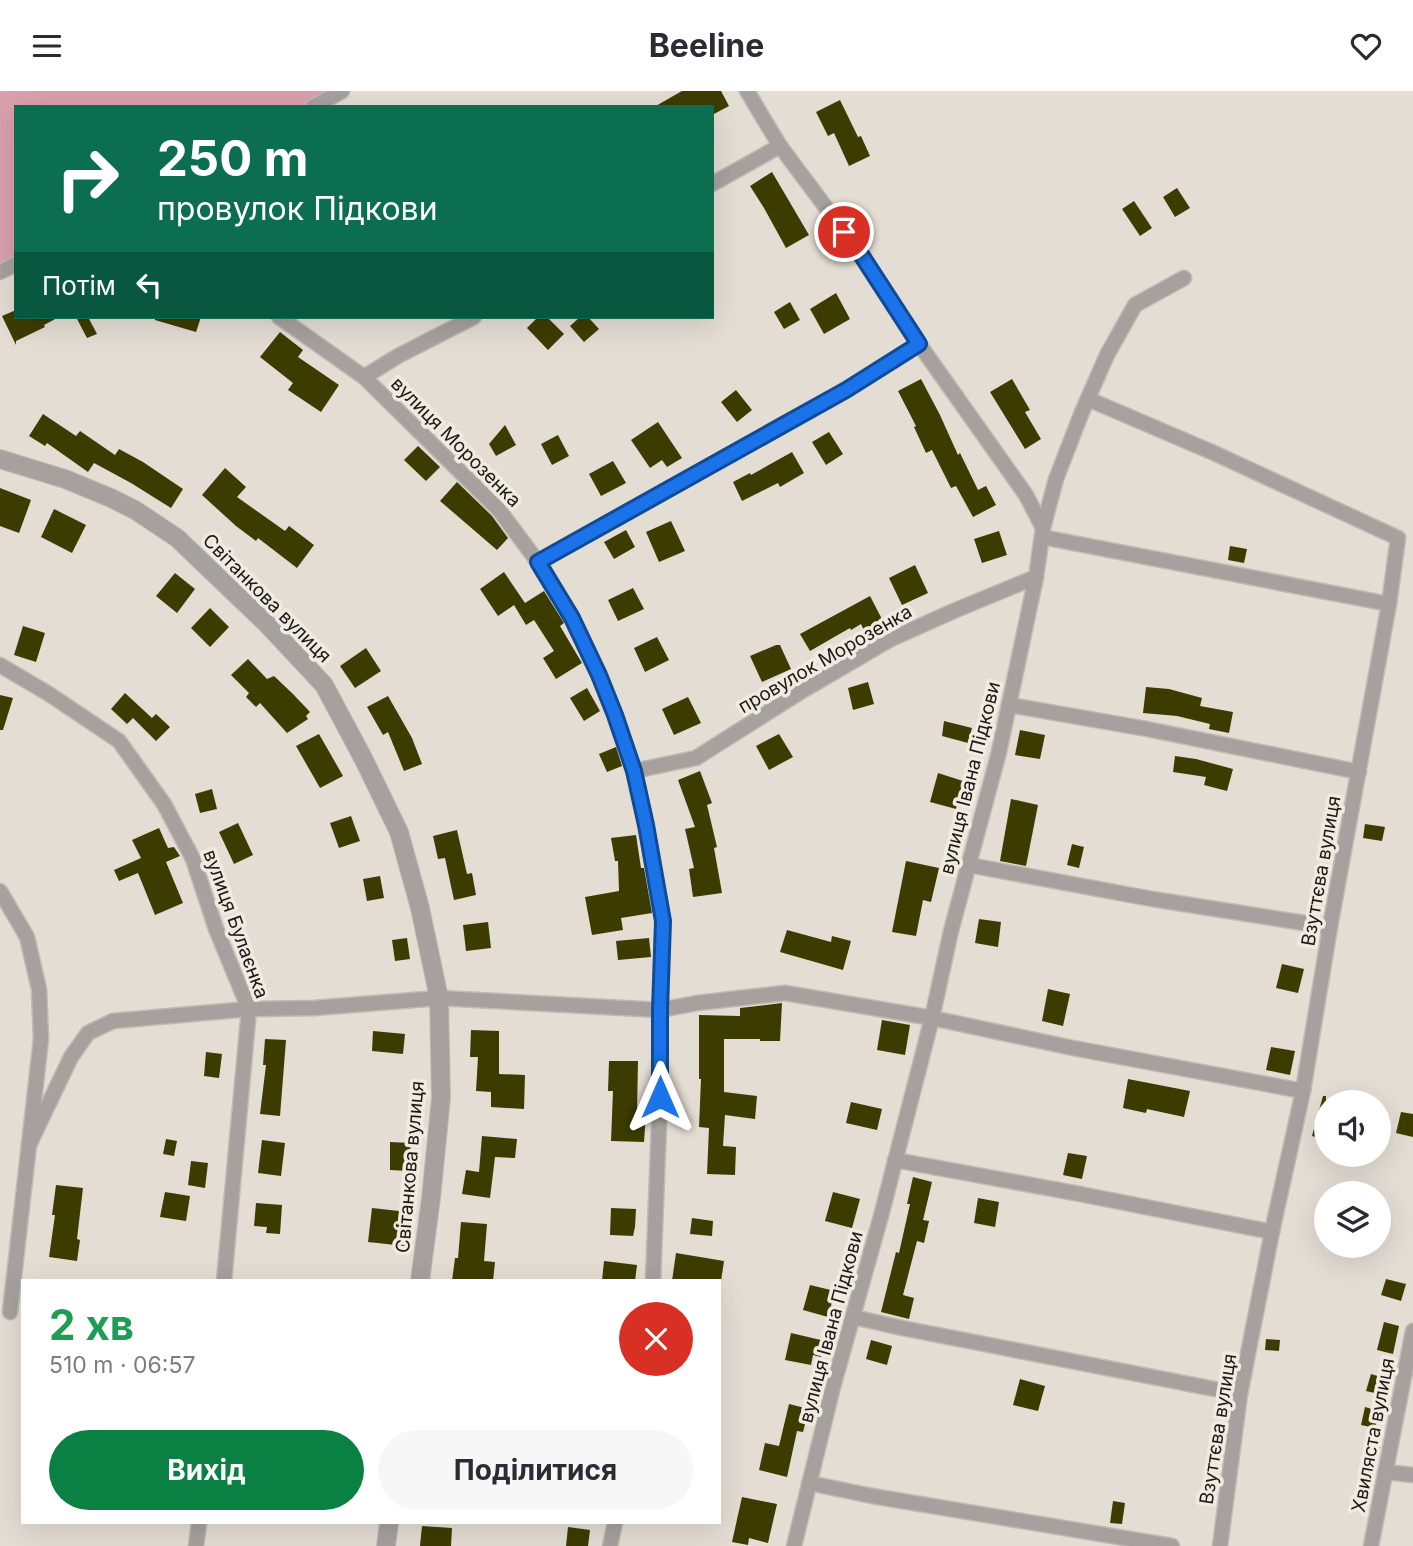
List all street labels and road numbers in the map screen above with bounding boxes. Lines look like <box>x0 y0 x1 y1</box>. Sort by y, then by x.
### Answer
street label: вулиця Морозенка <box>386 372 526 512</box>
street label: Світанкова вулиця <box>198 529 336 667</box>
street label: провулок Морозенка <box>734 600 916 718</box>
street label: вулиця Івана Підкови <box>935 679 1005 877</box>
street label: Взуттєва вулиця <box>1296 794 1346 948</box>
street label: вулиця Булаєнка <box>198 846 274 1002</box>
street label: Світанкова вулиця <box>391 1080 429 1254</box>
street label: вулиця Івана Підкови <box>794 1229 868 1425</box>
street label: Взуттєва вулиця <box>1195 1352 1241 1506</box>
street label: Хвиляста вулиця <box>1347 1356 1399 1514</box>

